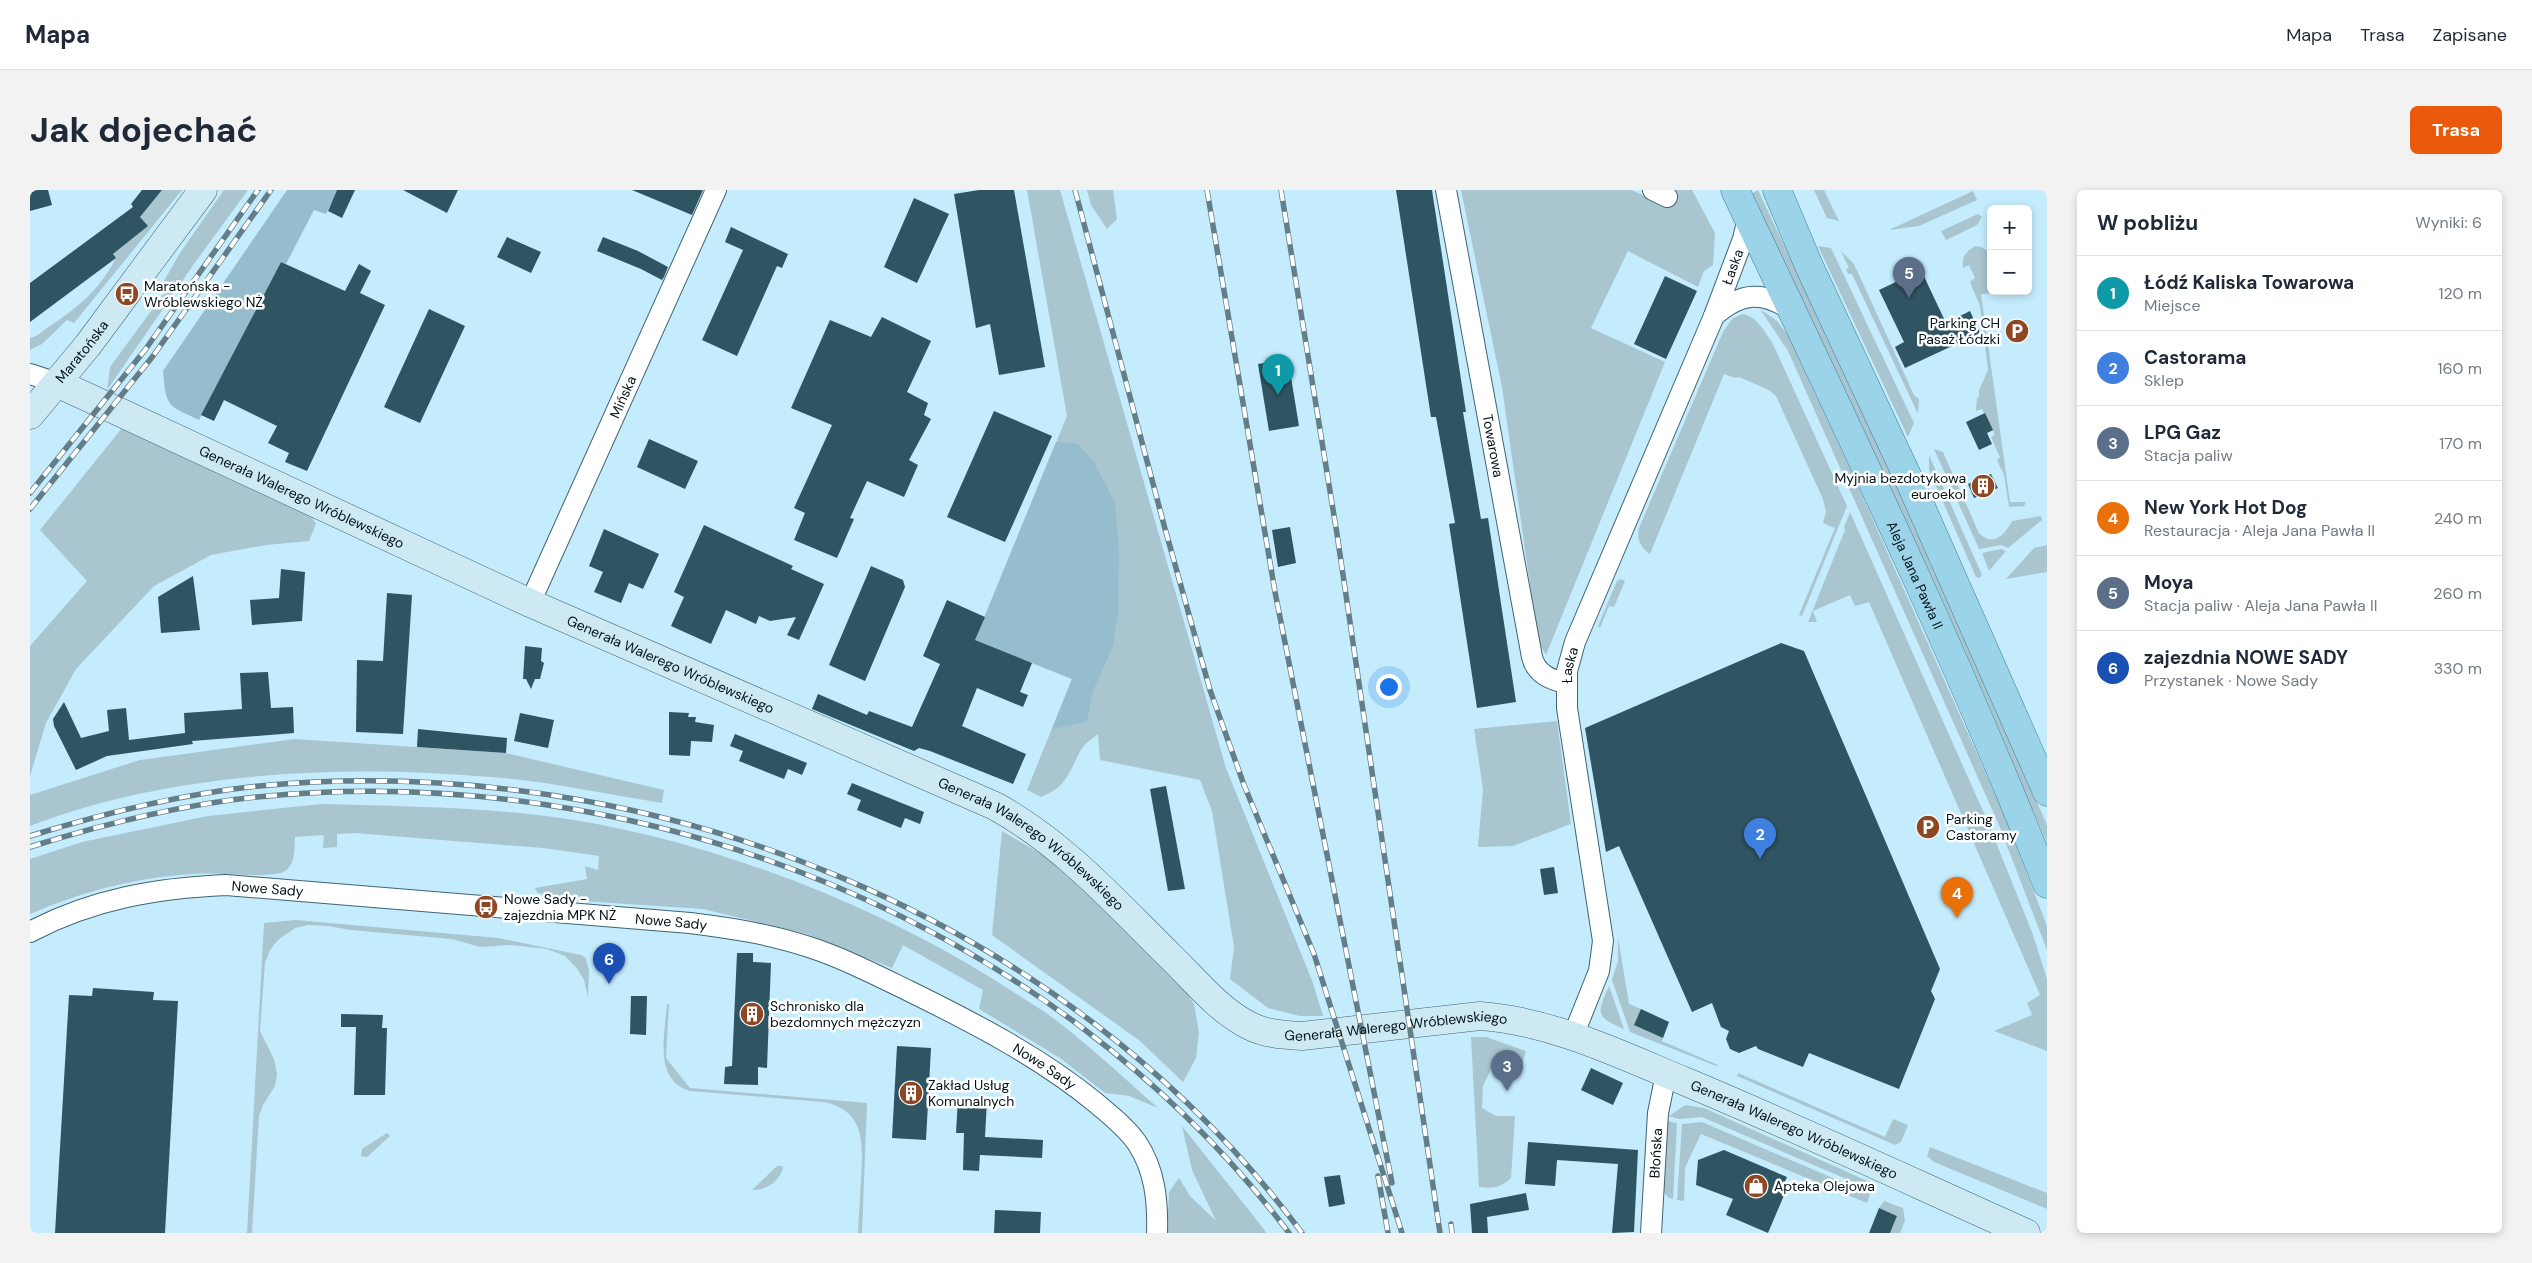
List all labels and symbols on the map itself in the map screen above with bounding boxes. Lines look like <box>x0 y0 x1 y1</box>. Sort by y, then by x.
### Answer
street label: Łaska <box>1718 246 1747 287</box>
pin: 5 <box>1893 257 1925 298</box>
place label: Maratońska - Wróblewskiego NŻ <box>144 277 263 311</box>
bus stop icon: Maratońska - Wróblewskiego NŻ <box>114 281 140 307</box>
place label: Parking CH Pasaż Łódzki <box>1918 314 2000 348</box>
street label: Maratońska <box>51 317 112 387</box>
parking icon: Parking CH Pasaż Łódzki <box>2004 318 2030 344</box>
pin: 1 <box>1262 354 1294 395</box>
street label: Mińska <box>605 373 640 421</box>
street label: Towarowa <box>1478 413 1508 479</box>
street label: Generała Walerego Wróblewskiego <box>196 441 407 552</box>
place label: Myjnia bezdotykowa euroekol <box>1834 469 1966 503</box>
building icon: Myjnia bezdotykowa euroekol <box>1970 473 1996 499</box>
street label: Aleja Jana Pawła II <box>1883 518 1947 632</box>
street label: Generała Walerego Wróblewskiego <box>564 611 777 717</box>
street label: Łaska <box>1558 645 1582 684</box>
your location <box>1376 674 1402 700</box>
street label: Generała Walerego Wróblewskiego <box>935 773 1128 914</box>
place label: Parking Castoramy <box>1946 810 2017 844</box>
parking icon: Parking Castoramy <box>1915 814 1941 840</box>
pin: 2 <box>1744 818 1776 859</box>
street label: Nowe Sady <box>231 876 304 900</box>
pin: 4 <box>1941 877 1973 918</box>
place label: Nowe Sady - zajezdnia MPK NŻ <box>504 890 616 924</box>
bus stop icon: Nowe Sady - zajezdnia MPK NŻ <box>473 894 499 920</box>
street label: Nowe Sady <box>635 910 708 934</box>
pin: 6 <box>593 943 625 984</box>
place label: Schronisko dla bezdomnych mężczyzn <box>770 997 921 1031</box>
building icon: Schronisko dla bezdomnych mężczyzn <box>739 1001 765 1027</box>
street label: Generała Walerego Wróblewskiego <box>1284 1007 1509 1045</box>
street label: Nowe Sady <box>1010 1039 1080 1094</box>
pin: 3 <box>1491 1050 1523 1091</box>
place label: Zakład Usług Komunalnych <box>928 1076 1014 1110</box>
street label: Generała Walerego Wróblewskiego <box>1688 1076 1900 1183</box>
building icon: Zakład Usług Komunalnych <box>898 1080 924 1106</box>
street label: Błońska <box>1645 1128 1666 1179</box>
shop icon: Apteka Olejowa <box>1743 1173 1769 1199</box>
place label: Apteka Olejowa <box>1774 1177 1875 1195</box>

